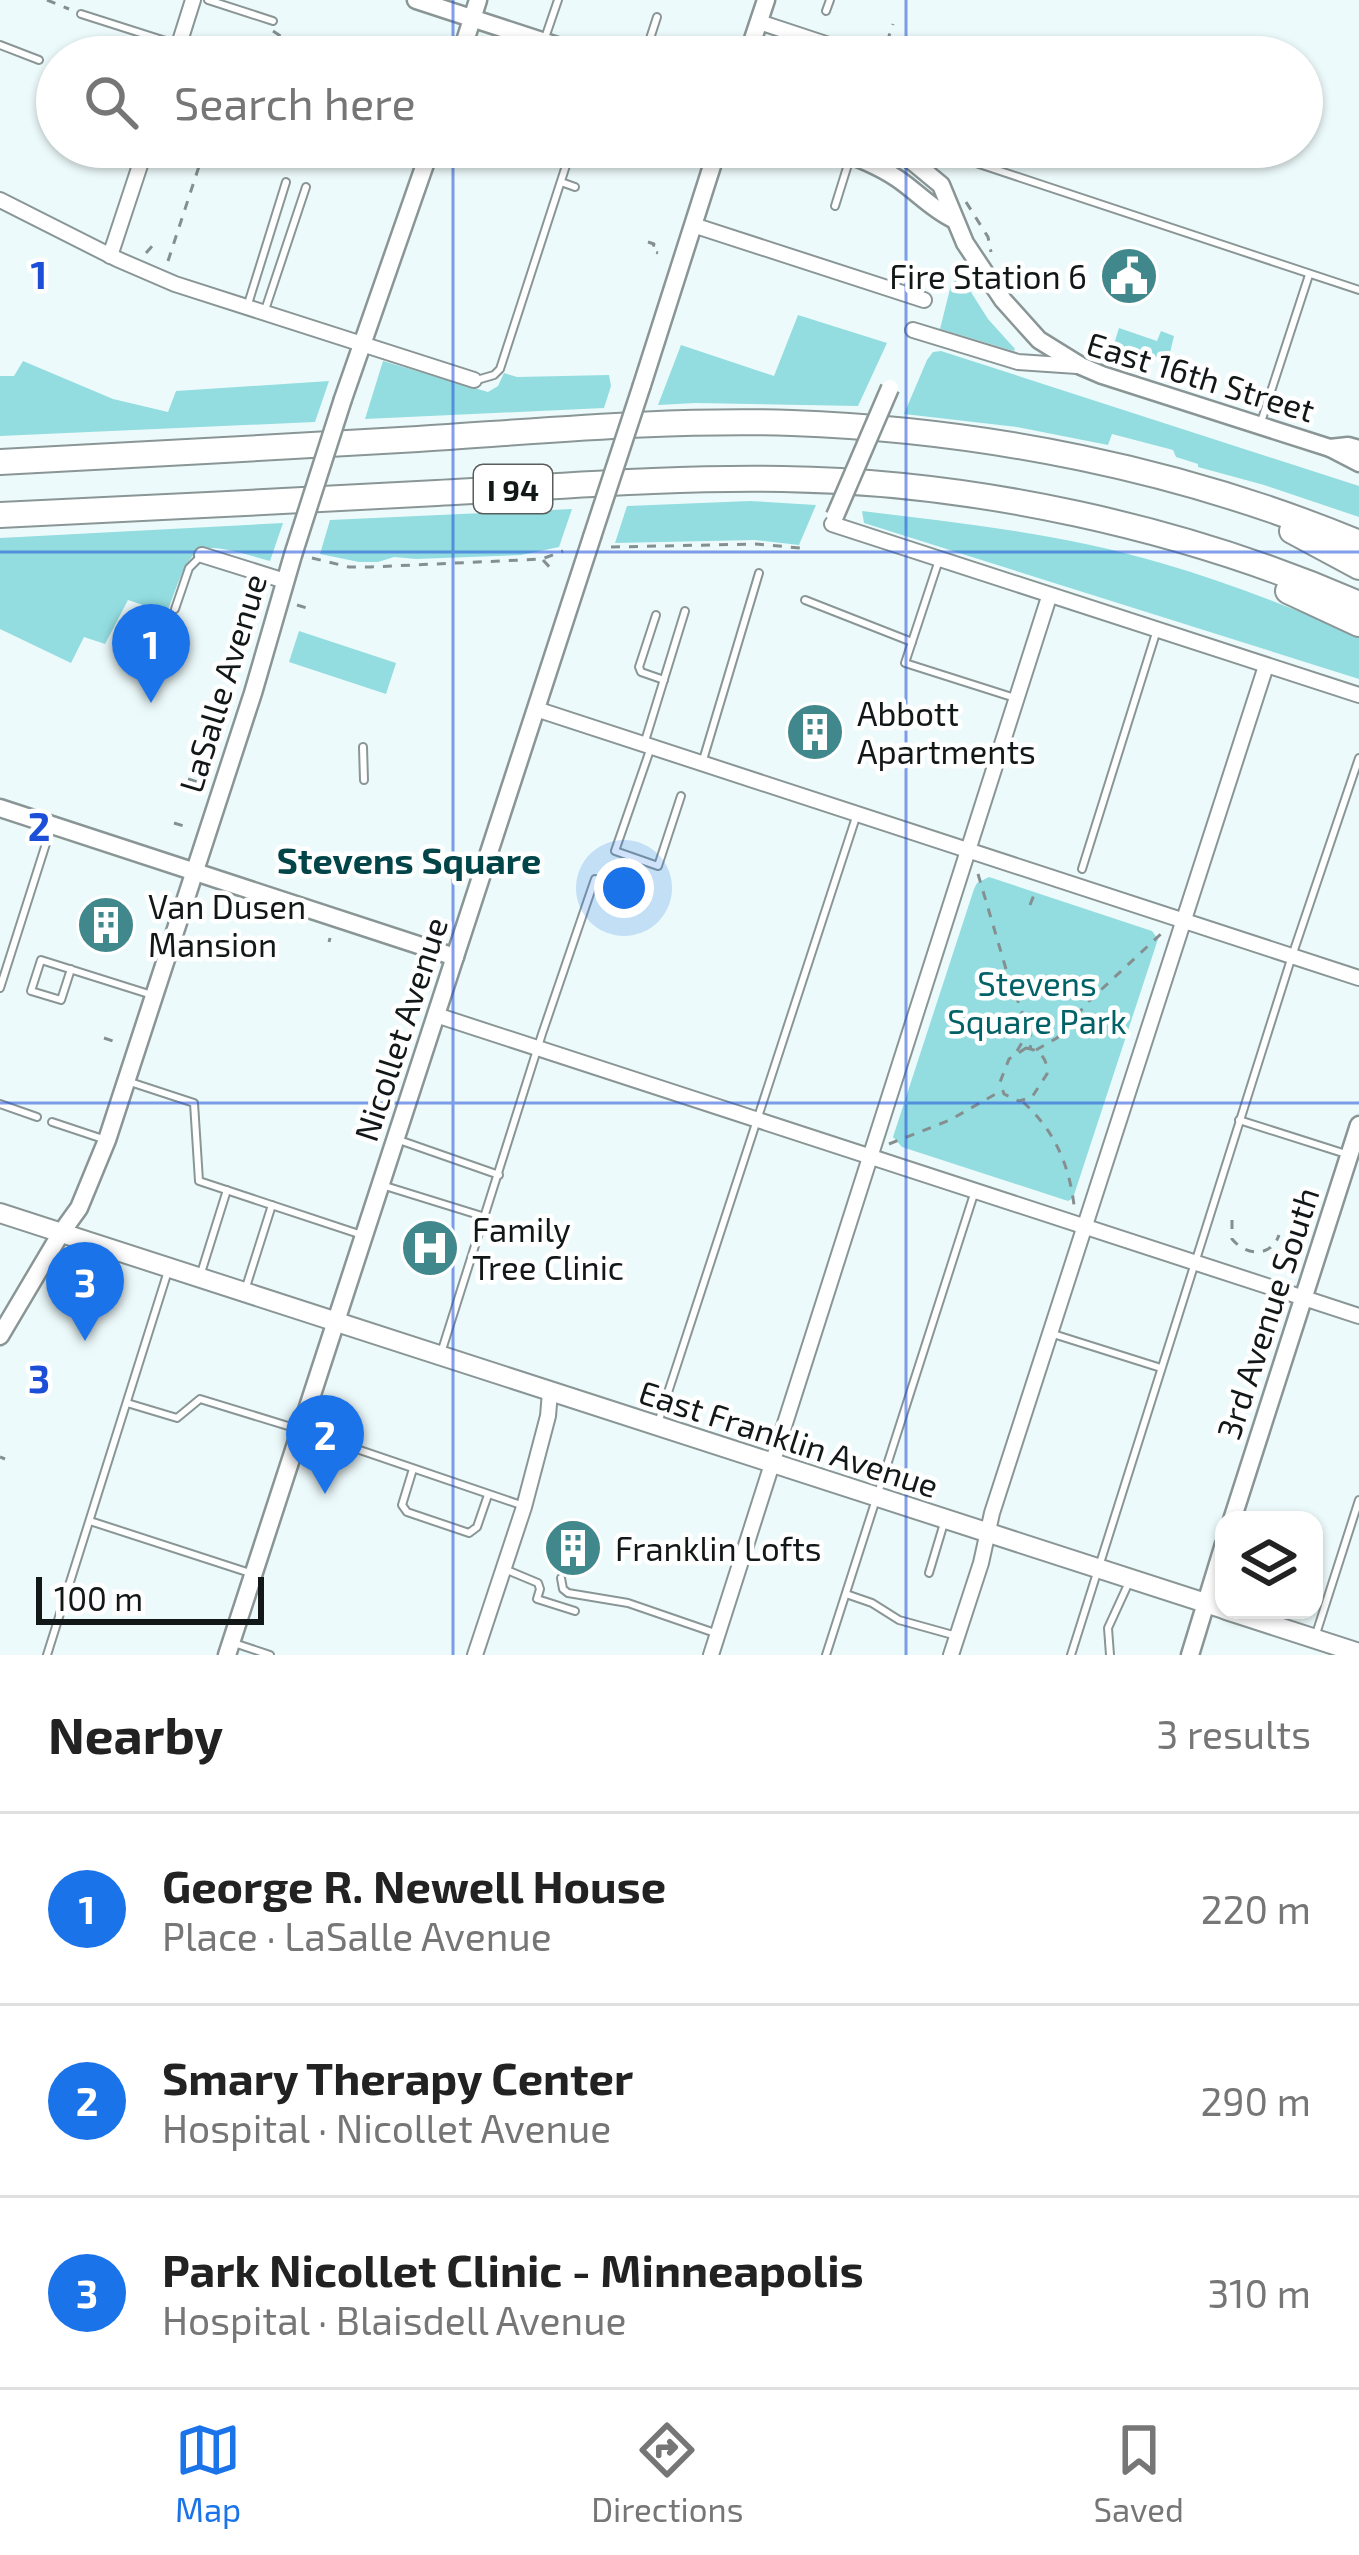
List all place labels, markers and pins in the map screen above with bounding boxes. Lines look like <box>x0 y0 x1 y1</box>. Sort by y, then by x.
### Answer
public building icon: Fire Station 6 <box>1098 245 1160 307</box>
place label: Fire Station 6 <box>889 256 1087 296</box>
pin: 1 <box>112 604 190 703</box>
place label: Abbott Apartments <box>857 693 1036 771</box>
building icon: Abbott Apartments <box>784 701 846 763</box>
place label: Van Dusen Mansion <box>148 886 306 964</box>
building icon: Van Dusen Mansion <box>75 894 137 956</box>
place label: Family Tree Clinic <box>472 1209 624 1287</box>
hospital icon: Family Tree Clinic <box>399 1217 461 1279</box>
pin: 3 <box>46 1242 124 1341</box>
pin: 2 <box>286 1395 364 1494</box>
building icon: Franklin Lofts <box>542 1517 604 1579</box>
place label: Franklin Lofts <box>615 1528 822 1568</box>

